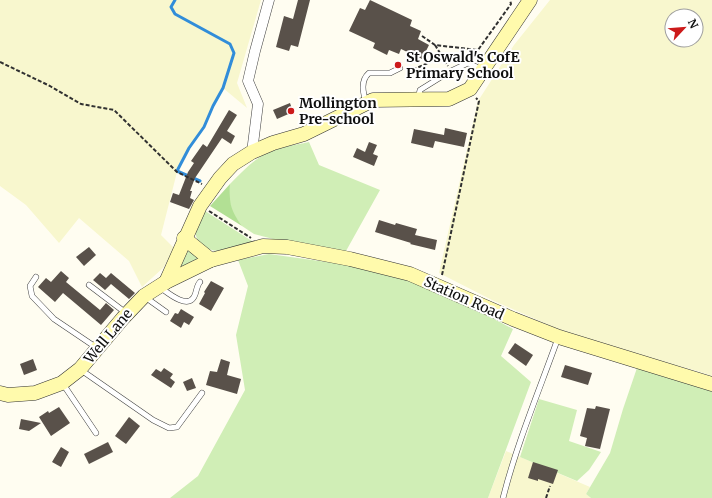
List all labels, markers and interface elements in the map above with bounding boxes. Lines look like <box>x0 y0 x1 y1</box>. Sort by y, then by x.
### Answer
north arrow <box>664 8 704 48</box>
text: N <box>685 17 701 31</box>
place label: St Oswald's CofE Primary School <box>406 48 520 82</box>
marker: St Oswald's CofE Primary School <box>393 60 403 70</box>
place label: Mollington Pre-school <box>299 94 377 128</box>
marker: Mollington Pre-school <box>286 106 296 116</box>
street label: Station Road <box>421 272 507 324</box>
street label: Well Lane <box>79 305 136 368</box>

